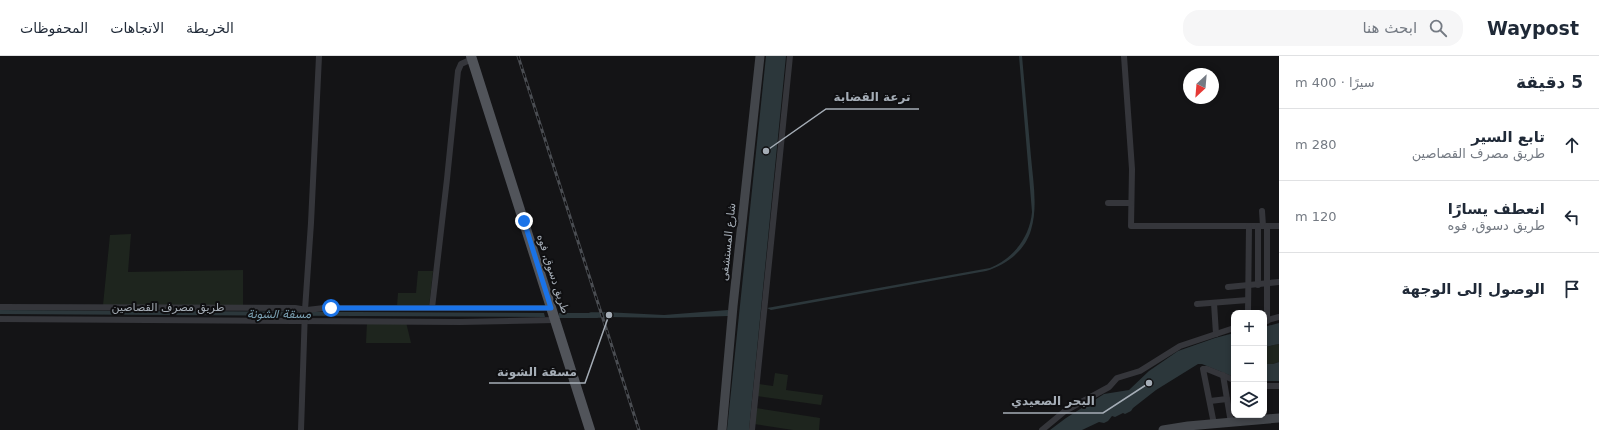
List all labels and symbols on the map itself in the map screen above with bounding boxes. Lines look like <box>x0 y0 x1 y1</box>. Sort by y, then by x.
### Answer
north arrow <box>1183 68 1219 104</box>
callout: ترعة القضابة <box>826 85 919 109</box>
text: ترعة القضابة <box>834 90 911 104</box>
street label: شارع المستشفى <box>717 202 739 282</box>
route end <box>515 212 533 230</box>
street label: طريق دسوق, فوه <box>533 233 572 316</box>
route start <box>322 299 340 317</box>
street label: طريق مصرف القصاصين <box>112 301 225 315</box>
water label: مسقة الشونة <box>247 307 312 322</box>
callout: مسقة الشونة <box>489 359 585 383</box>
text: مسقة الشونة <box>497 365 577 380</box>
callout: البحر الصعيدي <box>1003 389 1103 413</box>
text: البحر الصعيدي <box>1011 394 1095 408</box>

